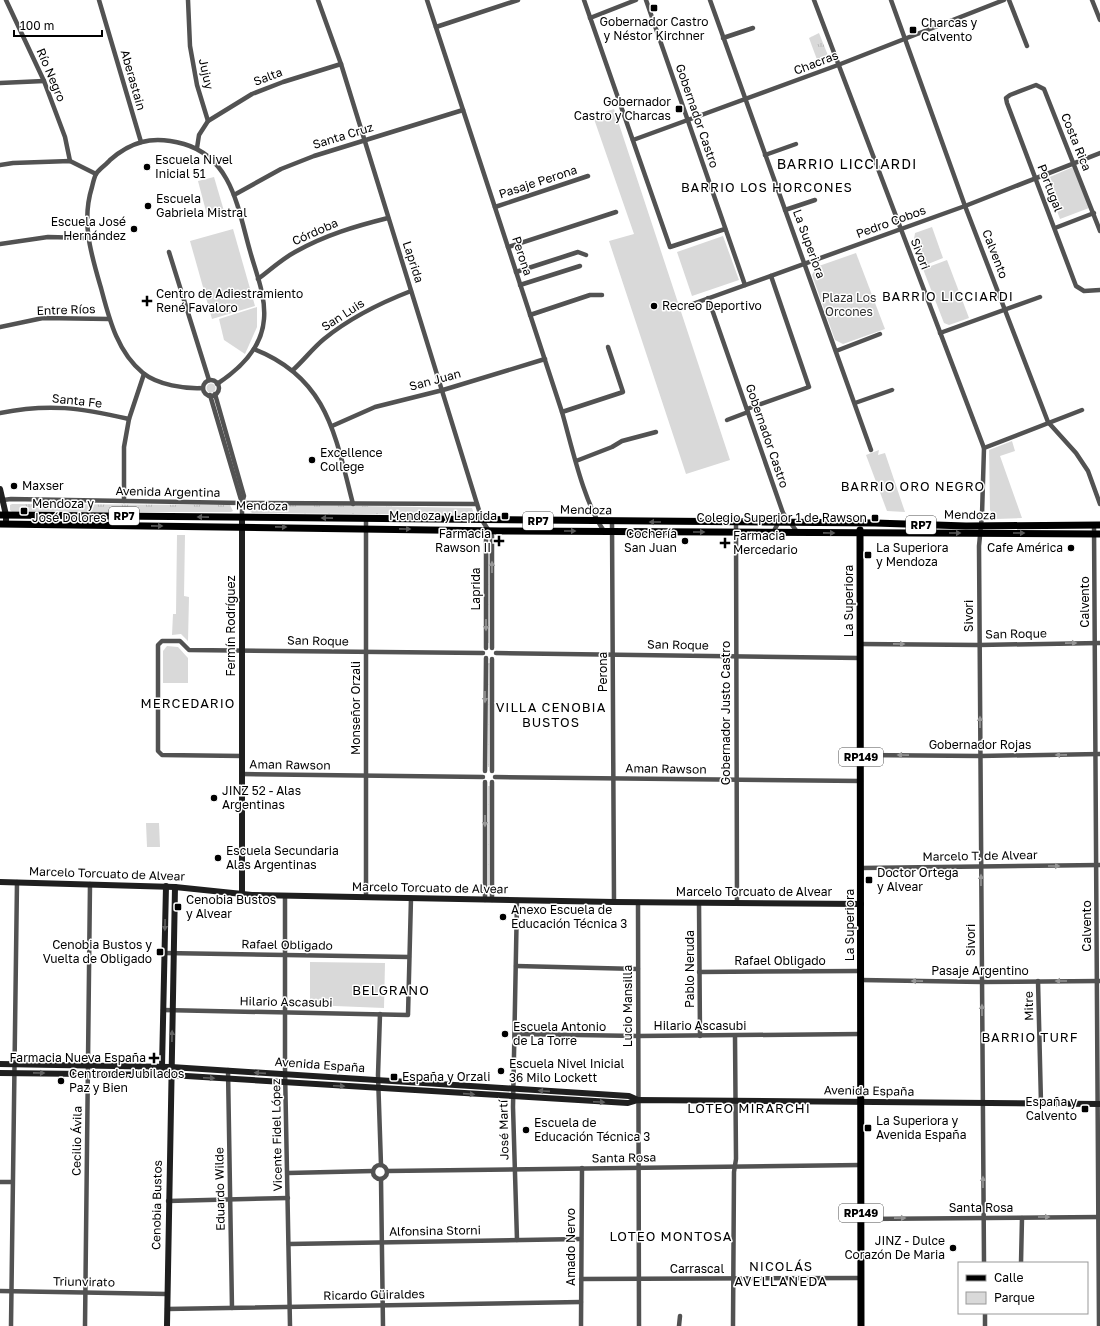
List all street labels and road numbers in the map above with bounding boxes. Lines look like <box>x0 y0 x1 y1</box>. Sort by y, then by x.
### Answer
street label: Río Negro <box>33 46 69 104</box>
street label: Chacras <box>791 47 840 78</box>
street label: Aberastain <box>118 48 149 112</box>
street label: Jujuy <box>196 57 217 91</box>
street label: Gobernador Castro <box>673 62 722 170</box>
street label: Salta <box>251 64 284 89</box>
street label: Costa Rica <box>1058 111 1095 173</box>
street label: Santa Cruz <box>311 119 375 152</box>
street label: Pasaje Perona <box>497 162 579 201</box>
street label: Portugal <box>1035 162 1066 214</box>
street label: Pedro Cobos <box>854 202 928 241</box>
street label: La Superiora <box>790 207 829 280</box>
street label: Córdoba <box>290 215 340 248</box>
street label: Calvento <box>979 227 1012 280</box>
street label: Perona <box>509 234 536 277</box>
street label: Sivori <box>908 236 933 272</box>
street label: Laprida <box>400 239 427 285</box>
street label: San Luis <box>318 295 367 334</box>
street label: Entre Ríos <box>36 301 96 318</box>
street label: San Juan <box>407 365 462 394</box>
street label: Gobernador Castro <box>743 382 792 490</box>
street label: Santa Fe <box>51 390 103 411</box>
street label: Avenida Argentina <box>115 483 221 500</box>
street label: Mendoza <box>236 498 288 513</box>
street label: Mendoza <box>560 502 612 517</box>
road number: RP7 <box>109 507 139 525</box>
street label: Mendoza <box>944 507 996 522</box>
road number: RP7 <box>523 512 553 530</box>
road number: RP7 <box>906 516 936 534</box>
street label: La Superiora <box>841 565 856 637</box>
street label: Laprida <box>468 567 483 611</box>
street label: Fermín Rodríguez <box>223 575 238 677</box>
street label: Calvento <box>1077 576 1092 628</box>
street label: Sivori <box>961 600 976 632</box>
street label: San Roque <box>985 625 1047 642</box>
street label: San Roque <box>287 632 349 649</box>
street label: San Roque <box>647 636 709 653</box>
street label: Gobernador Justo Castro <box>718 641 733 785</box>
street label: Perona <box>595 652 610 692</box>
street label: Monseñor Orzali <box>348 661 363 755</box>
street label: Gobernador Rojas <box>929 737 1031 752</box>
road number: RP149 <box>839 748 883 766</box>
street label: Aman Rawson <box>249 756 331 773</box>
street label: Aman Rawson <box>625 760 707 777</box>
street label: Marcelo T. de Alvear <box>922 847 1038 864</box>
street label: Marcelo Torcuato de Alvear <box>29 863 186 884</box>
street label: Marcelo Torcuato de Alvear <box>352 879 509 896</box>
street label: Marcelo Torcuato de Alvear <box>676 884 832 899</box>
street label: La Superiora <box>842 889 857 961</box>
street label: Calvento <box>1079 900 1094 952</box>
street label: Sivori <box>963 924 978 956</box>
street label: Pablo Neruda <box>682 930 697 1008</box>
street label: Rafael Obligado <box>241 936 333 953</box>
street label: Rafael Obligado <box>734 953 826 968</box>
street label: Pasaje Argentino <box>931 963 1029 978</box>
street label: Lucio Mansilla <box>620 965 635 1047</box>
street label: Mitre <box>1021 991 1036 1021</box>
street label: Hilario Ascasubi <box>239 993 333 1010</box>
street label: Hilario Ascasubi <box>654 1018 746 1033</box>
street label: Avenida España <box>274 1054 366 1075</box>
street label: Vicente Fidel López <box>268 1079 285 1191</box>
street label: Avenida España <box>824 1082 914 1099</box>
street label: José Martí <box>495 1099 512 1160</box>
street label: Cecilio Ávila <box>68 1106 85 1176</box>
street label: Eduardo Wilde <box>211 1147 228 1231</box>
street label: Santa Rosa <box>592 1149 656 1166</box>
street label: Cenobia Bustos <box>148 1160 165 1250</box>
street label: Santa Rosa <box>949 1200 1013 1215</box>
road number: RP149 <box>839 1204 883 1222</box>
street label: Amado Nervo <box>563 1208 578 1286</box>
street label: Alfonsina Storni <box>389 1222 481 1239</box>
street label: Carrascal <box>670 1261 724 1276</box>
street label: Triunvirato <box>53 1273 115 1290</box>
street label: Ricardo Güiraldes <box>323 1286 425 1303</box>

